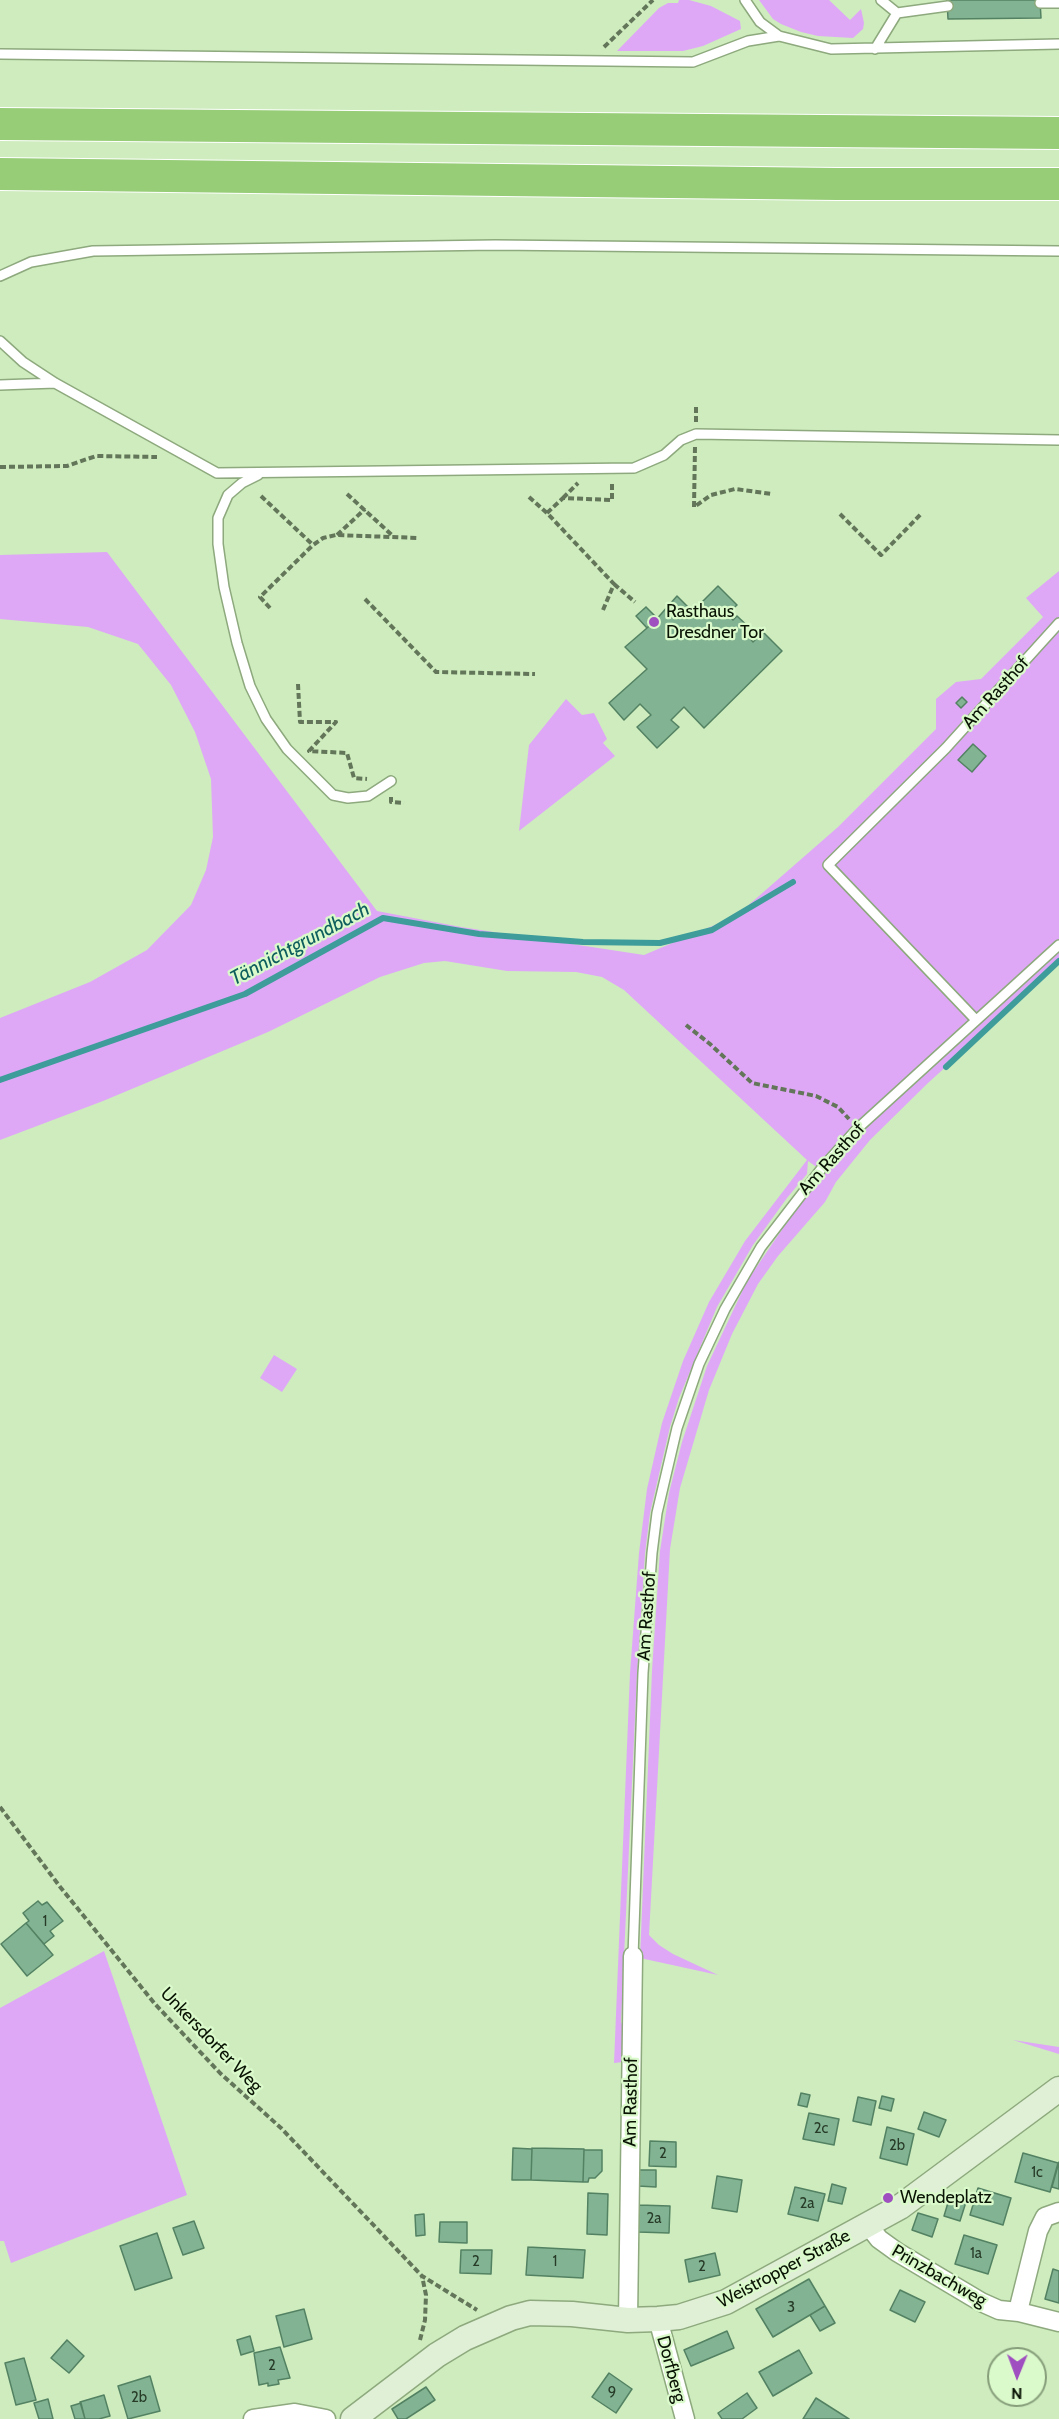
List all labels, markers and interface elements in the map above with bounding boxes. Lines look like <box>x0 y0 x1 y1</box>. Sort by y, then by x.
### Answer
place label: Rasthaus Dresdner Tor <box>666 601 764 644</box>
marker: Rasthaus Dresdner Tor <box>647 615 661 629</box>
street label: Am Rasthof <box>958 653 1034 733</box>
water label: Tännichtgrundbach <box>226 897 374 991</box>
street label: Am Rasthof <box>794 1119 870 1199</box>
street label: Am Rasthof <box>633 1571 661 1661</box>
house number: 1 <box>43 1913 47 1931</box>
street label: Unkersdorfer Weg <box>155 1983 267 2097</box>
street label: Am Rasthof <box>619 2057 643 2147</box>
house number: 2c <box>814 2120 828 2138</box>
house number: 2b <box>889 2137 905 2155</box>
house number: 2 <box>659 2145 667 2163</box>
house number: 1c <box>1031 2164 1043 2182</box>
place label: Wendeplatz <box>900 2187 992 2209</box>
marker: Wendeplatz <box>881 2191 895 2205</box>
house number: 2a <box>799 2195 815 2213</box>
house number: 2a <box>646 2210 662 2228</box>
street label: Weistropper Straße <box>714 2225 854 2313</box>
street label: Prinzbachweg <box>888 2240 990 2312</box>
house number: 1a <box>970 2245 982 2263</box>
house number: 2 <box>472 2253 480 2271</box>
house number: 1 <box>553 2253 557 2271</box>
house number: 2 <box>698 2258 706 2276</box>
house number: 3 <box>787 2299 795 2317</box>
street label: Dorfberg <box>652 2333 690 2405</box>
north arrow <box>987 2347 1047 2407</box>
house number: 2 <box>268 2357 276 2375</box>
house number: 9 <box>608 2384 616 2402</box>
text: N <box>1011 2384 1023 2403</box>
house number: 2b <box>131 2389 147 2407</box>

